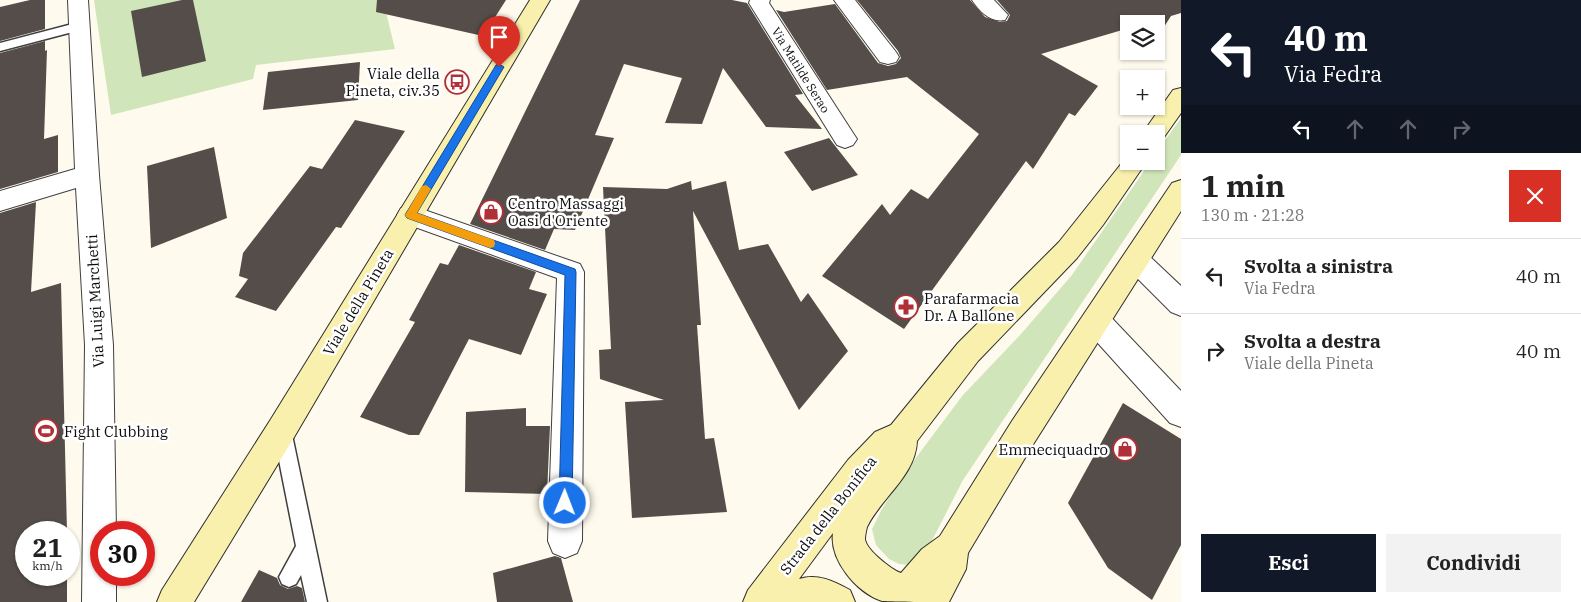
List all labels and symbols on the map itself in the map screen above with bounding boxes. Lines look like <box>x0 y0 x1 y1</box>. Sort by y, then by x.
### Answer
pin <box>478 16 520 67</box>
street label: Via Matilde Serao <box>769 24 833 116</box>
place label: Viale della Pineta, civ.35 <box>346 64 440 100</box>
bus stop icon: Viale della Pineta, civ.35 <box>444 69 470 95</box>
place label: Centro Massaggi Oasi d'Oriente <box>508 194 624 230</box>
shop icon: Centro Massaggi Oasi d'Oriente <box>478 199 504 225</box>
street label: Via Luigi Marchetti <box>82 234 108 368</box>
street label: Viale della Pineta <box>319 245 397 359</box>
place label: Parafarmacia Dr. A Ballone <box>924 289 1019 325</box>
pharmacy icon: Parafarmacia Dr. A Ballone <box>893 294 919 320</box>
sports icon: Fight Clubbing <box>33 418 59 444</box>
place label: Fight Clubbing <box>64 422 168 441</box>
shop icon: Emmeciquadro <box>1112 436 1138 462</box>
place label: Emmeciquadro <box>999 440 1108 459</box>
street label: Strada della Bonifica <box>776 452 880 578</box>
position arrow <box>538 476 590 528</box>
speed limit sign: 30 <box>90 521 155 586</box>

